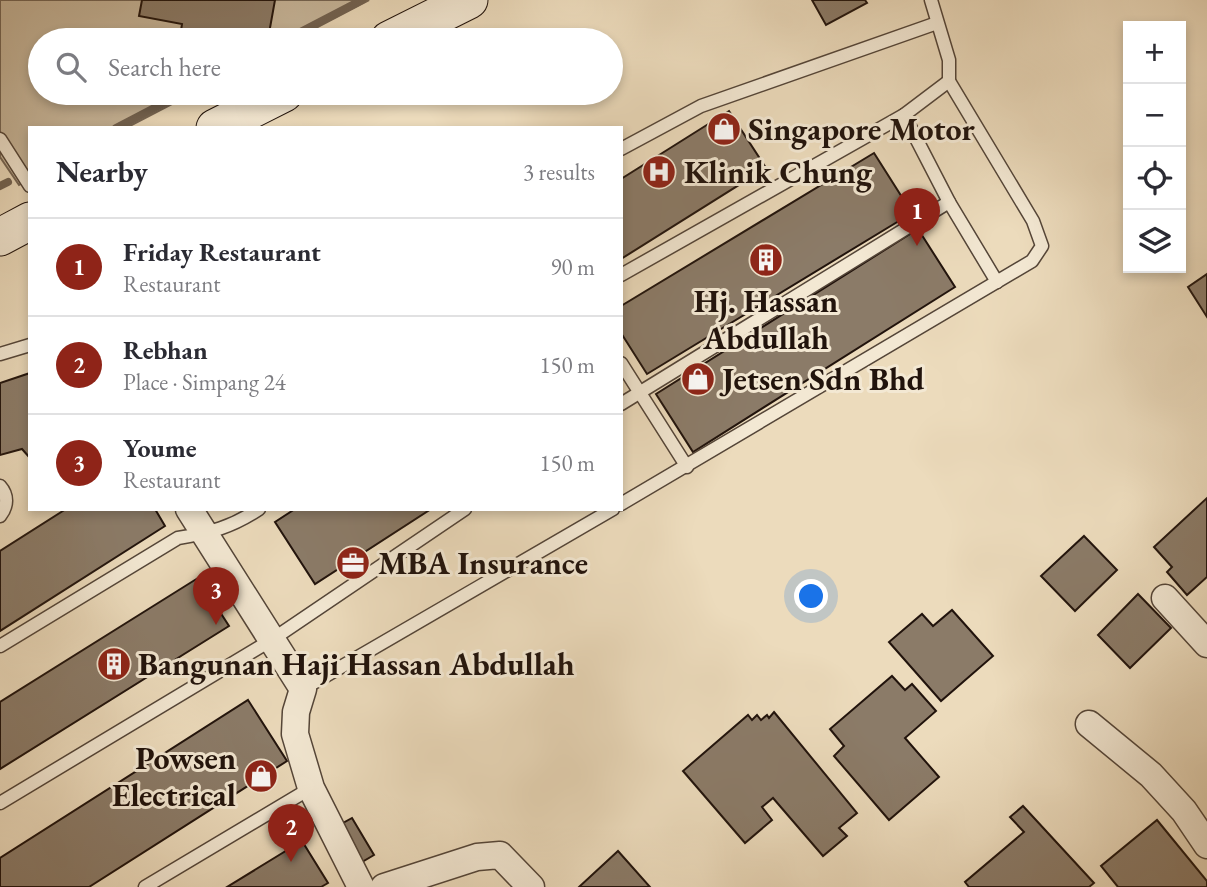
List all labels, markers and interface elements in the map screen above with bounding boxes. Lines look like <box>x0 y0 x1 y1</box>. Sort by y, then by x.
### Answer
map controls <box>1123 21 1186 273</box>
button: + <box>1123 21 1186 84</box>
search box <box>28 28 623 105</box>
icon: search <box>52 48 90 86</box>
text: Search here <box>108 50 221 84</box>
button: − <box>1123 84 1186 147</box>
place label: Singapore Motor <box>748 108 976 150</box>
shop icon: Singapore Motor <box>705 110 743 148</box>
button: locate <box>1123 147 1186 210</box>
place label: Klinik Chung <box>684 151 873 193</box>
text: Nearby <box>56 152 148 191</box>
hospital icon: Klinik Chung <box>640 153 678 191</box>
text: 3 results <box>523 157 595 187</box>
pin: 1 <box>894 188 940 246</box>
button: layers <box>1123 210 1186 273</box>
text: Friday Restaurant <box>123 235 321 269</box>
building icon: Hj. Hassan Abdullah <box>747 241 785 279</box>
text: 1 <box>73 252 85 282</box>
text: 90 m <box>550 252 595 282</box>
text: Restaurant <box>123 269 221 299</box>
place label: Hj. Hassan Abdullah <box>694 280 838 359</box>
text: Rebhan <box>123 333 208 367</box>
text: 2 <box>73 350 85 380</box>
text: 150 m <box>539 350 595 380</box>
place label: Jetsen Sdn Bhd <box>719 358 925 400</box>
shop icon: Jetsen Sdn Bhd <box>679 360 717 398</box>
text: Place · Simpang 24 <box>123 367 286 397</box>
text: Youme <box>123 431 197 465</box>
text: 3 <box>73 448 85 478</box>
text: 150 m <box>539 448 595 478</box>
text: Restaurant <box>123 465 221 495</box>
place label: MBA Insurance <box>378 542 588 584</box>
office icon: MBA Insurance <box>334 544 372 582</box>
pin: 3 <box>193 567 239 625</box>
your location <box>794 579 828 613</box>
place label: Bangunan Haji Hassan Abdullah <box>138 643 575 685</box>
building icon: Bangunan Haji Hassan Abdullah <box>95 645 133 683</box>
place label: Powsen Electrical <box>112 737 236 816</box>
shop icon: Powsen Electrical <box>242 757 280 795</box>
pin: 2 <box>268 804 314 862</box>

